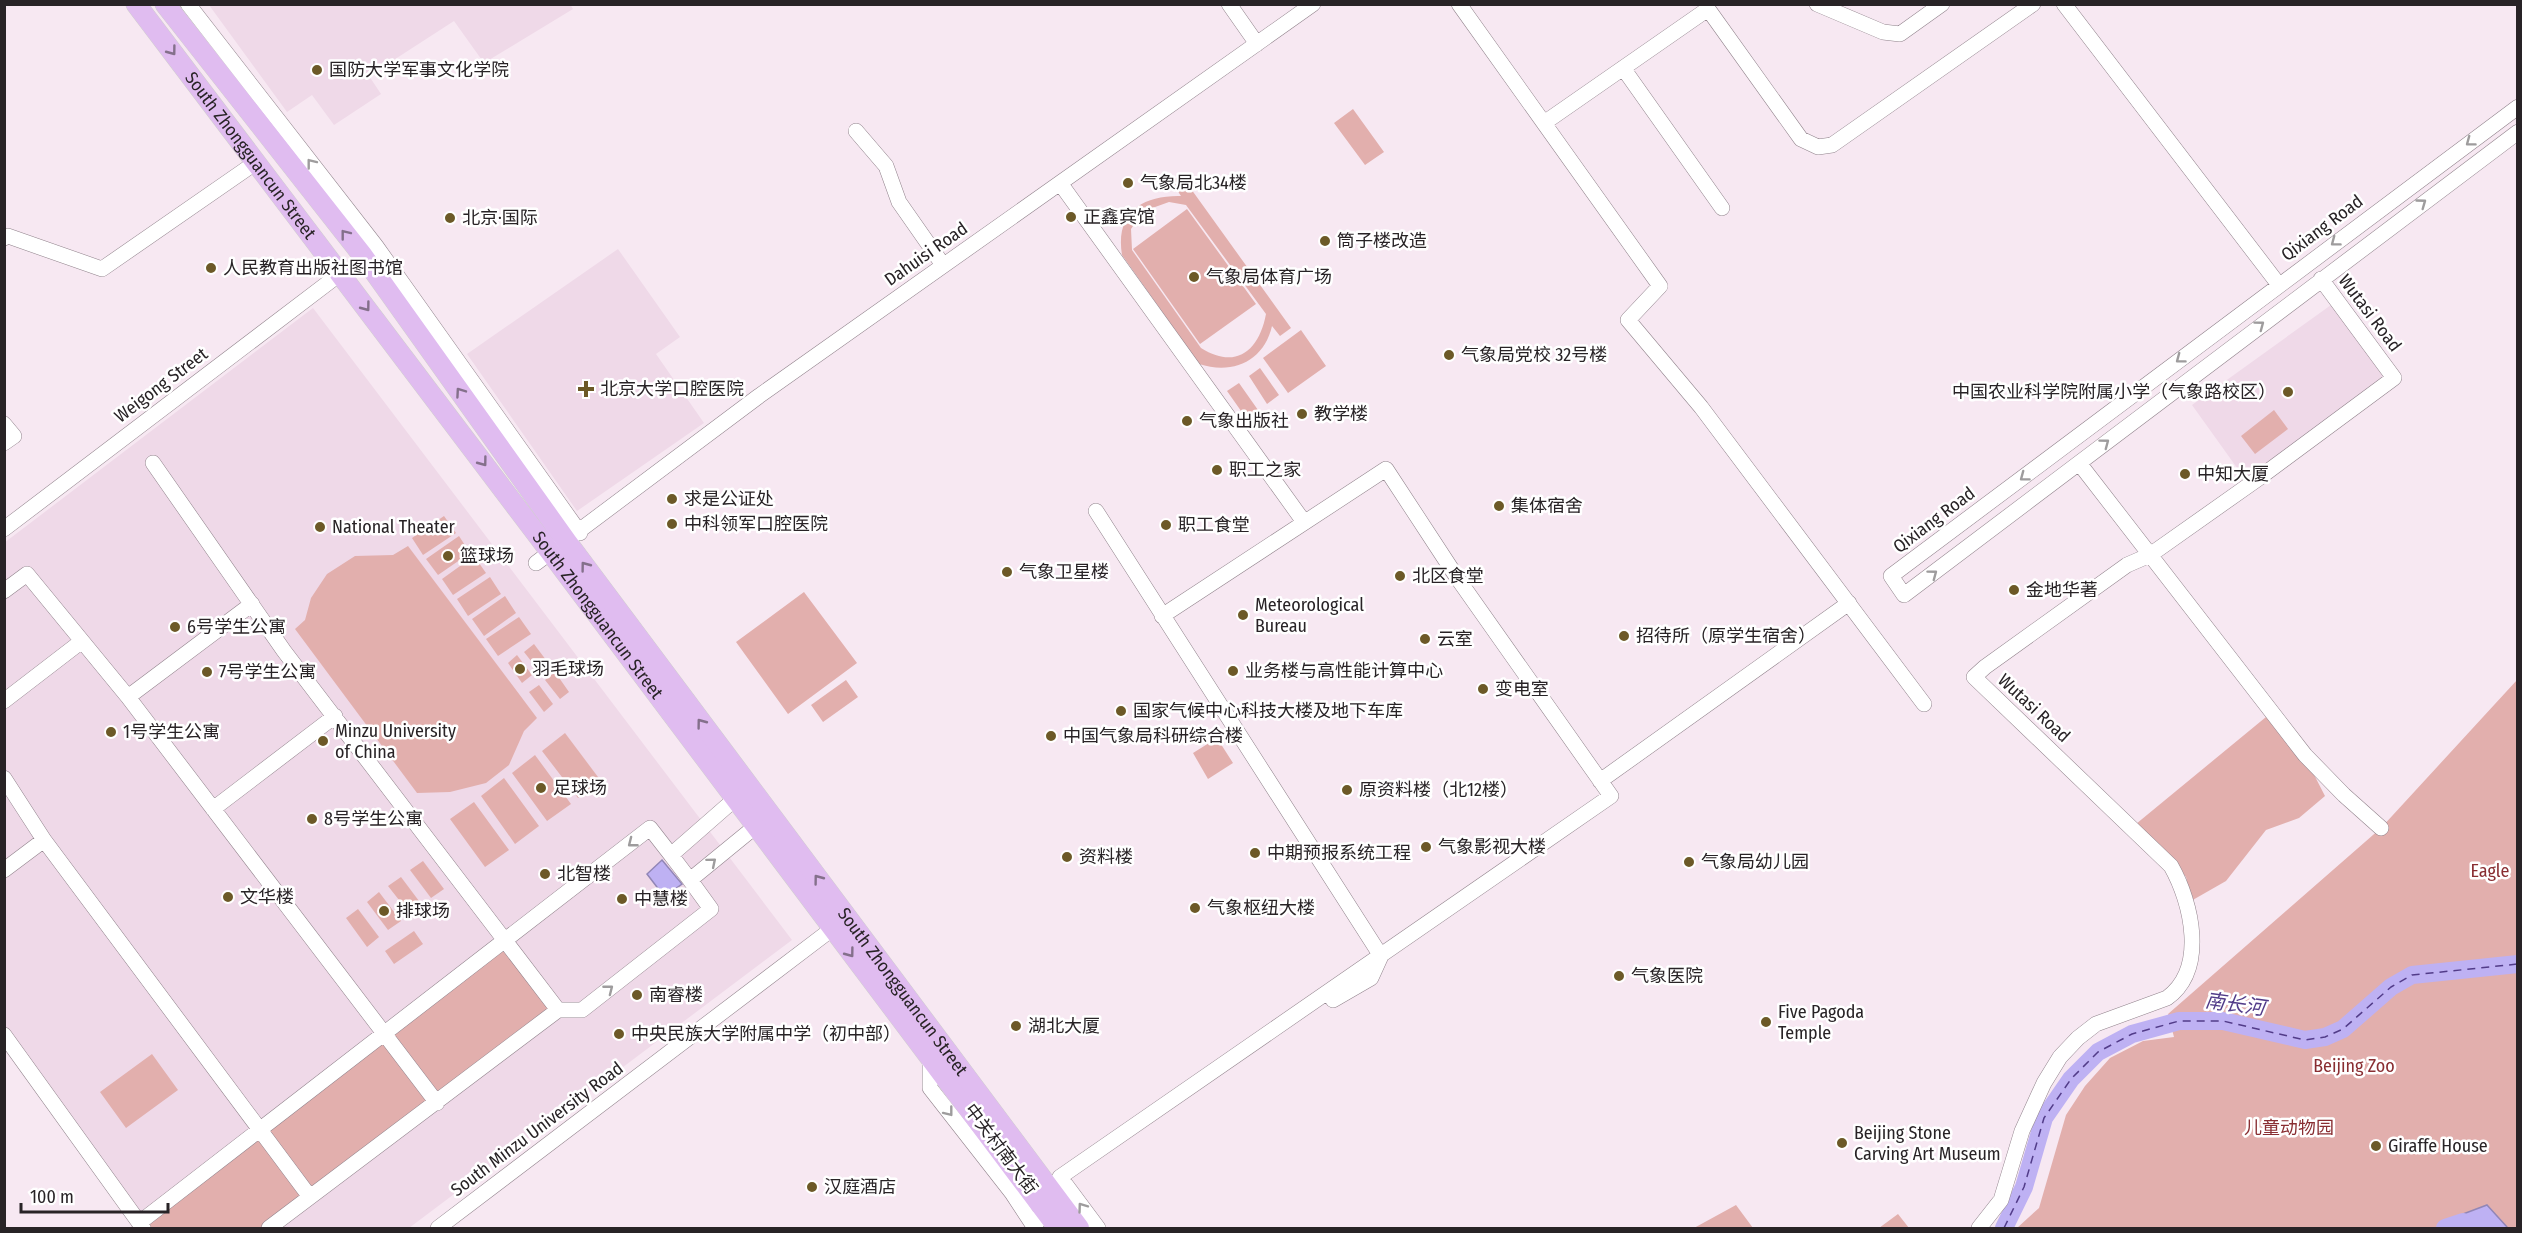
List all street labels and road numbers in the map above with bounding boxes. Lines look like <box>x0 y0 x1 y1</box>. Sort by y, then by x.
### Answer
street label: South Zhongguancun Street <box>180 68 321 244</box>
street label: Qixiang Road <box>2277 190 2367 266</box>
street label: Dahuisi Road <box>880 217 972 291</box>
street label: Wutasi Road <box>2334 270 2406 356</box>
street label: Weigong Street <box>110 343 212 427</box>
street label: Qixiang Road <box>1889 482 1979 558</box>
street label: South Zhongguancun Street <box>528 527 668 703</box>
street label: Wutasi Road <box>1993 669 2075 747</box>
street label: South Zhongguancun Street <box>833 903 973 1080</box>
street label: South Minzu University Road <box>447 1057 627 1201</box>
street label: 中关村南大街 <box>960 1099 1042 1199</box>

